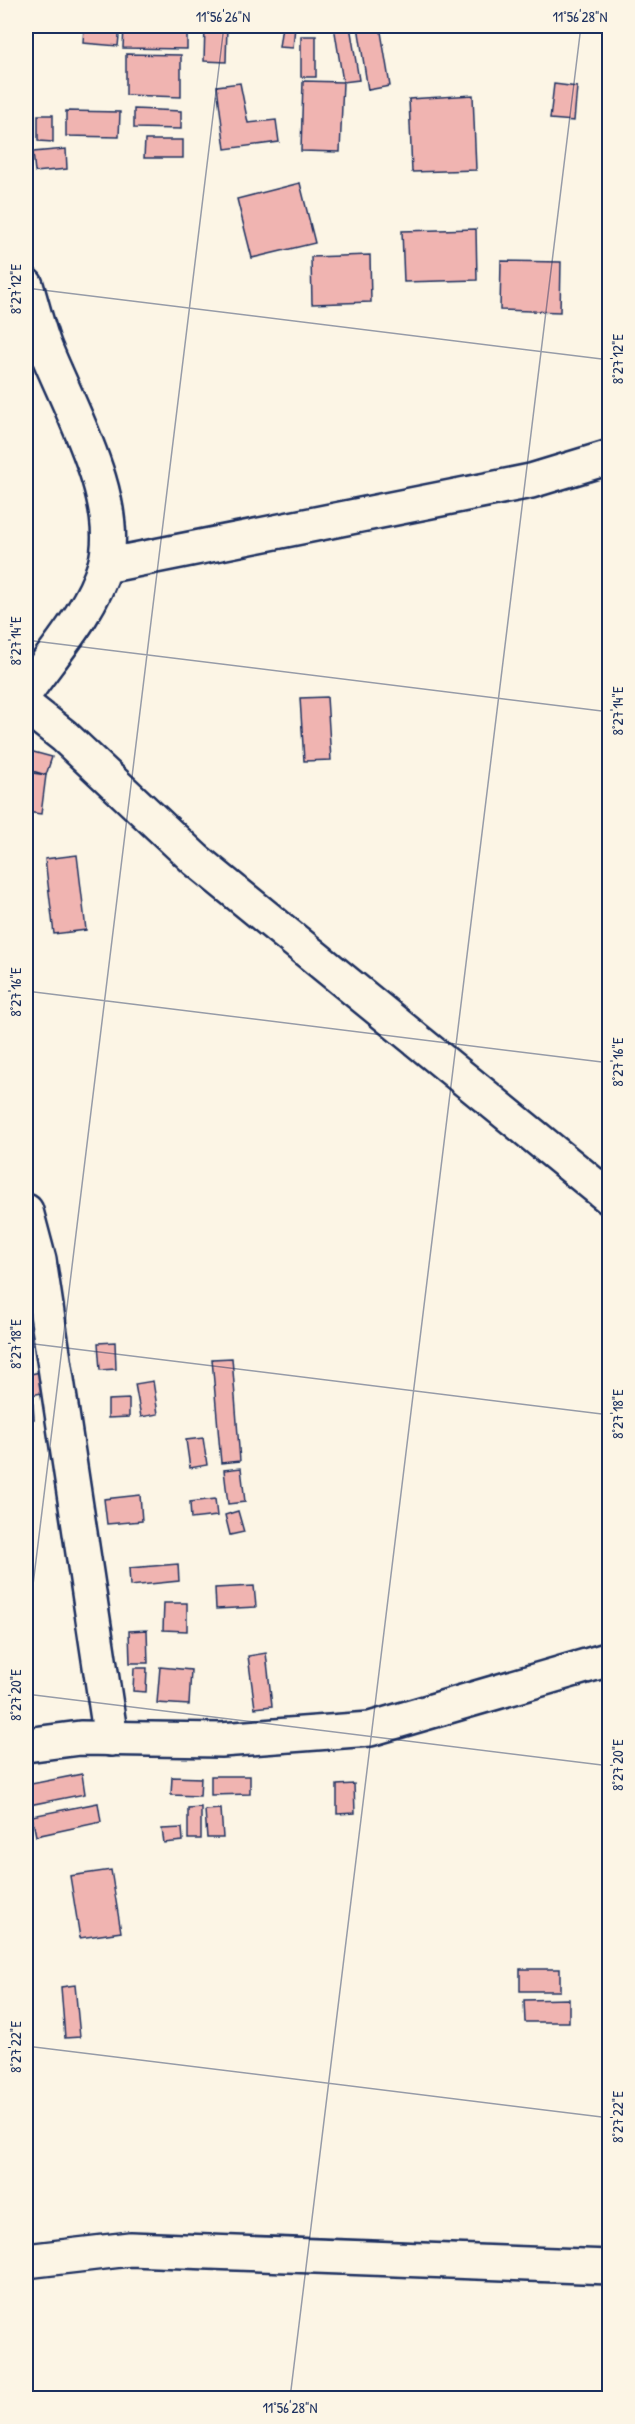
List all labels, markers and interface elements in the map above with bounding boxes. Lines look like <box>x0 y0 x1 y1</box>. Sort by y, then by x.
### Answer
text: 11°56'26"N <box>196 6 250 27</box>
text: 11°56'28"N <box>552 6 608 27</box>
text: 8°27'12"E <box>5 263 26 314</box>
text: 8°27'12"E <box>607 333 628 384</box>
text: 8°27'14"E <box>5 616 26 666</box>
text: 8°27'14"E <box>607 686 628 736</box>
text: 8°27'16"E <box>5 967 26 1017</box>
text: 8°27'16"E <box>607 1037 628 1087</box>
text: 8°27'18"E <box>5 1319 26 1369</box>
text: 8°27'18"E <box>607 1389 628 1439</box>
text: 8°27'20"E <box>5 1669 26 1721</box>
text: 8°27'20"E <box>607 1739 628 1791</box>
text: 8°27'22"E <box>5 2021 26 2073</box>
text: 8°27'22"E <box>607 2091 628 2143</box>
text: 11°56'28"N <box>262 2397 318 2418</box>

